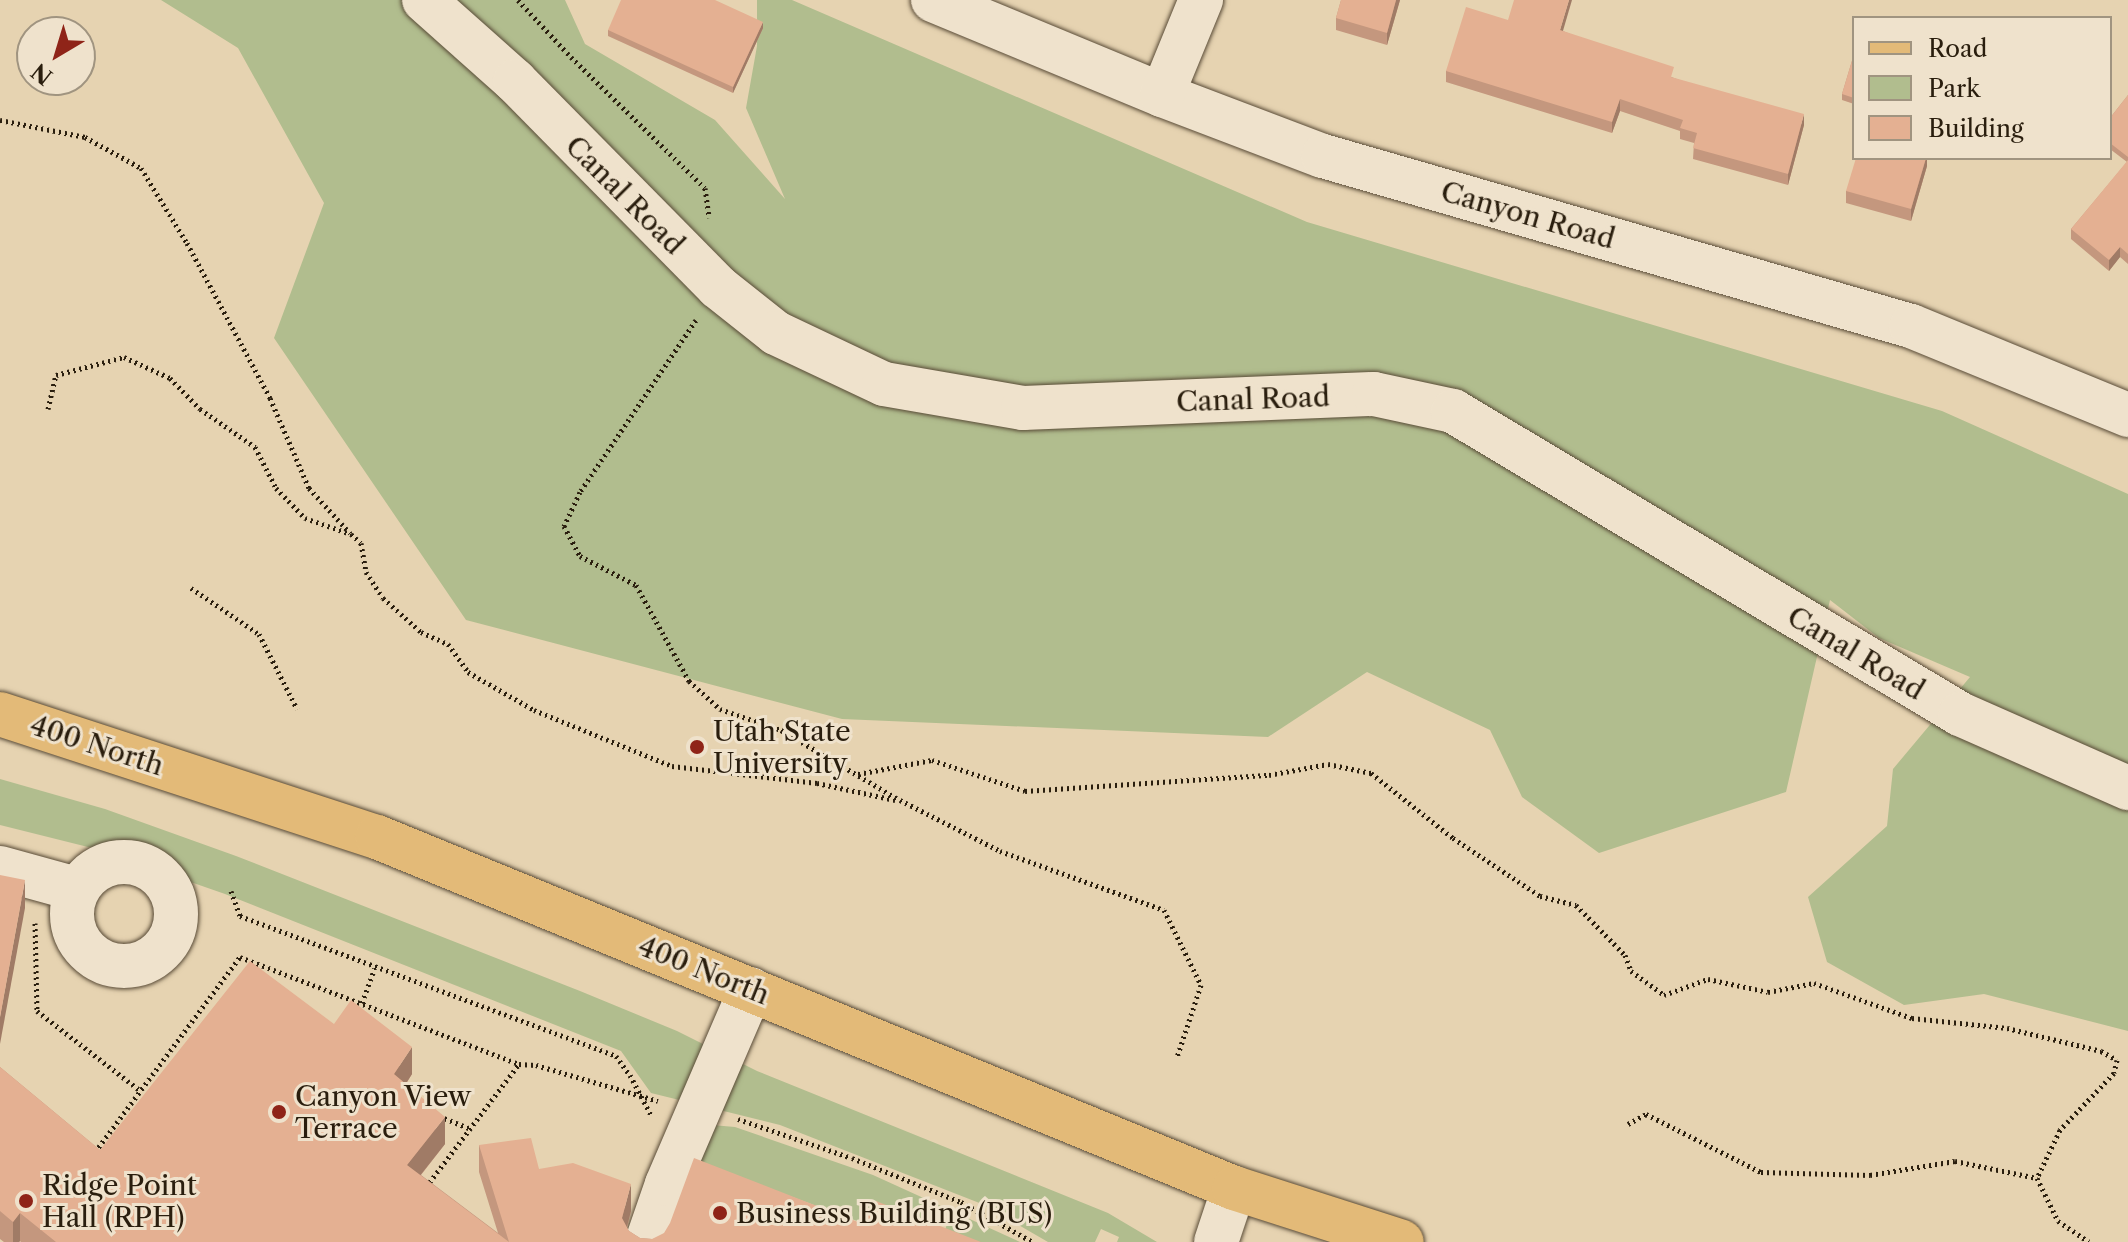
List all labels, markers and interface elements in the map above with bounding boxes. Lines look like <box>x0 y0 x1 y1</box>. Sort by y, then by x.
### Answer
north arrow <box>16 16 96 96</box>
legend <box>1852 16 2112 160</box>
text: Road <box>1928 34 1987 63</box>
text: N <box>26 57 58 90</box>
text: Park <box>1928 74 1980 103</box>
text: Building <box>1928 114 2024 143</box>
street label: Canal Road <box>559 129 691 261</box>
street label: Canyon Road <box>1437 174 1619 256</box>
street label: Canal Road <box>1176 380 1330 418</box>
street label: Canal Road <box>1781 599 1931 707</box>
street label: 400 North <box>26 708 168 782</box>
place label: Utah State University <box>713 714 851 780</box>
marker: Utah State University <box>688 738 706 756</box>
street label: 400 North <box>634 929 774 1011</box>
place label: Canyon View Terrace <box>295 1079 472 1145</box>
marker: Canyon View Terrace <box>270 1103 288 1121</box>
place label: Ridge Point Hall (RPH) <box>42 1168 197 1234</box>
marker: Ridge Point Hall (RPH) <box>17 1192 35 1210</box>
place label: Business Building (BUS) <box>736 1196 1052 1230</box>
marker: Business Building (BUS) <box>711 1204 729 1222</box>

